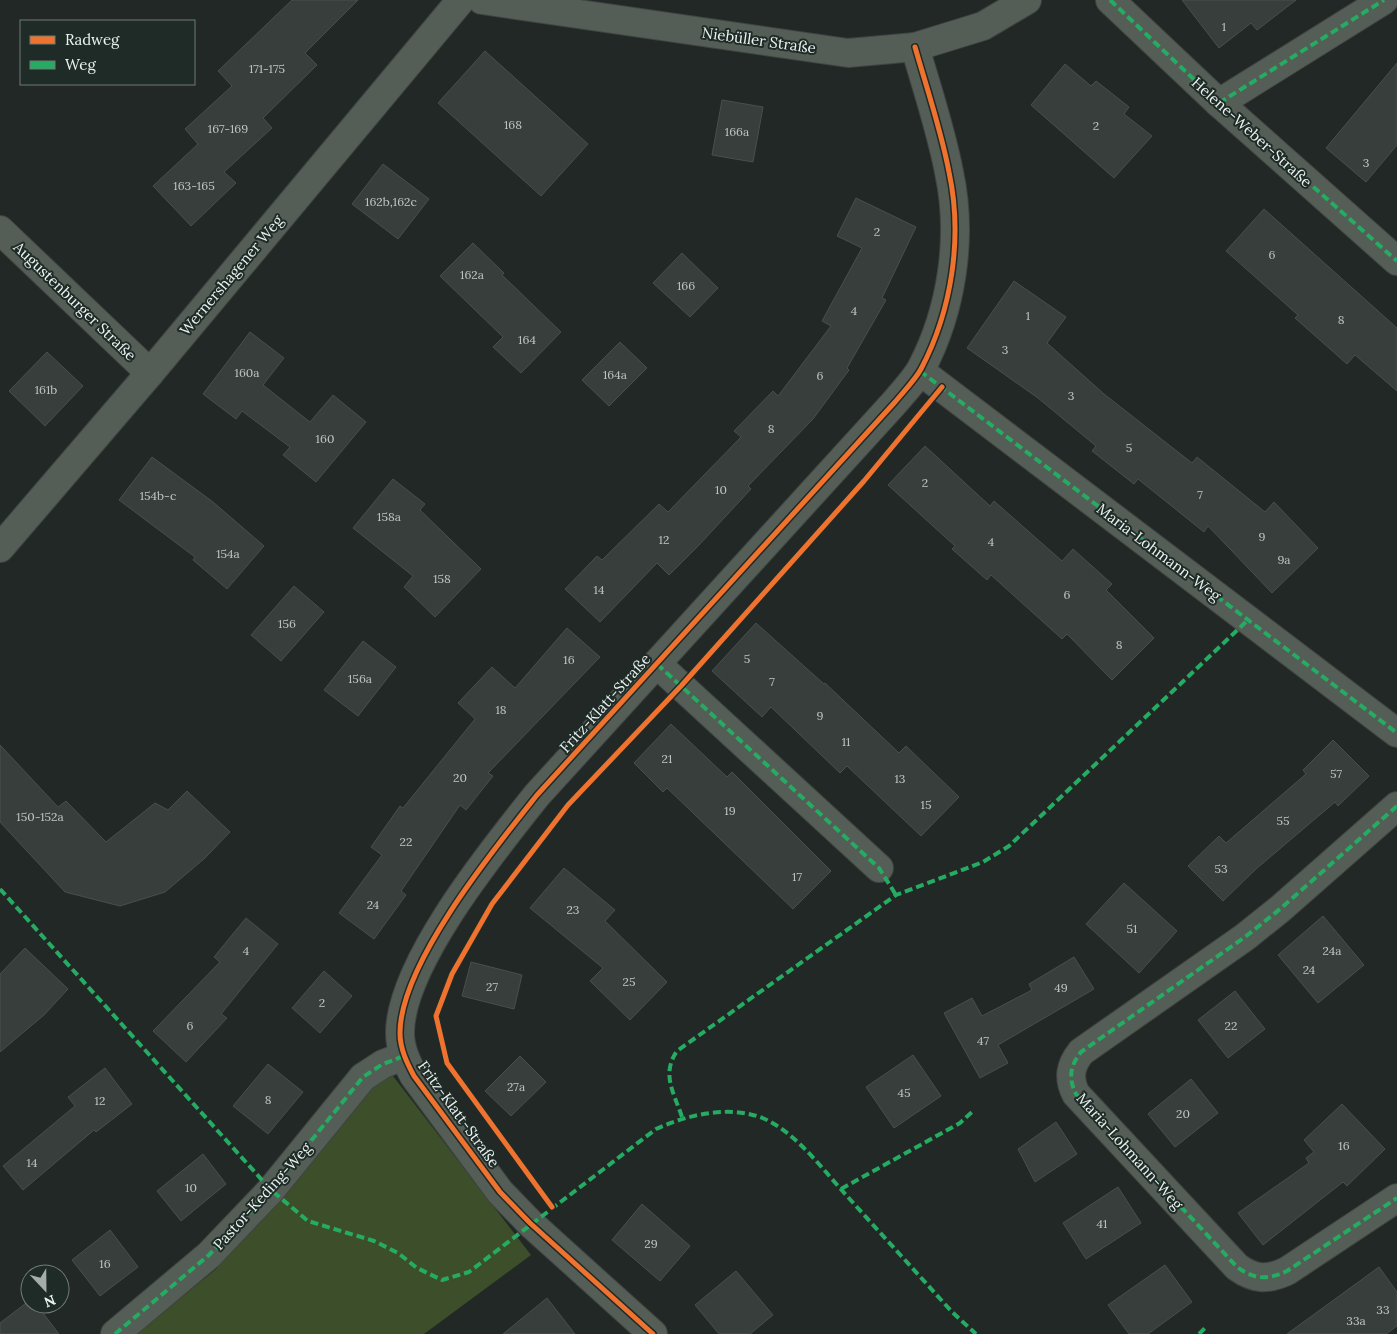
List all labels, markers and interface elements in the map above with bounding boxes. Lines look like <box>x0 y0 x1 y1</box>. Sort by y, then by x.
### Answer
house number: 1 <box>1222 19 1226 34</box>
legend <box>20 20 195 85</box>
street label: Niebüller Straße <box>701 23 817 57</box>
text: Radweg <box>65 30 120 49</box>
text: Weg <box>65 55 96 74</box>
house number: 171-175 <box>249 61 285 76</box>
street label: Helene-Weber-Straße <box>1188 73 1316 191</box>
house number: 168 <box>504 117 522 132</box>
house number: 2 <box>1093 118 1099 133</box>
house number: 167-169 <box>208 121 248 136</box>
house number: 166a <box>725 124 749 139</box>
house number: 3 <box>1363 155 1370 170</box>
house number: 163-165 <box>173 178 215 193</box>
house number: 162b,162c <box>365 194 417 209</box>
street label: Wernershagener Weg <box>175 210 287 339</box>
house number: 2 <box>874 224 880 239</box>
street label: Augustenburger Straße <box>9 237 140 365</box>
house number: 6 <box>1269 247 1276 262</box>
house number: 162a <box>460 267 484 282</box>
house number: 166 <box>677 278 695 293</box>
house number: 4 <box>851 303 858 318</box>
house number: 1 <box>1026 308 1030 323</box>
house number: 8 <box>1338 312 1345 327</box>
house number: 164 <box>518 332 536 347</box>
house number: 3 <box>1002 342 1009 357</box>
house number: 160a <box>235 365 259 380</box>
house number: 164a <box>603 367 627 382</box>
house number: 6 <box>817 368 824 383</box>
house number: 161b <box>35 382 57 397</box>
house number: 3 <box>1068 388 1075 403</box>
house number: 8 <box>768 421 775 436</box>
house number: 160 <box>316 431 334 446</box>
house number: 5 <box>1126 440 1132 455</box>
house number: 2 <box>922 475 928 490</box>
house number: 10 <box>715 482 727 497</box>
house number: 7 <box>1197 487 1203 502</box>
house number: 154b-c <box>140 488 176 503</box>
street label: Maria-Lohmann-Weg <box>1093 499 1225 605</box>
house number: 158a <box>377 509 401 524</box>
house number: 9 <box>1259 529 1266 544</box>
house number: 12 <box>659 532 669 547</box>
house number: 4 <box>988 534 995 549</box>
house number: 154a <box>216 546 240 561</box>
house number: 9a <box>1277 552 1291 567</box>
house number: 158 <box>433 571 451 586</box>
house number: 14 <box>594 582 605 597</box>
house number: 6 <box>1064 587 1071 602</box>
house number: 156 <box>278 616 296 631</box>
house number: 8 <box>1116 637 1123 652</box>
street label: Fritz-Klatt-Straße <box>555 649 655 757</box>
house number: 5 <box>744 651 750 666</box>
house number: 16 <box>563 652 575 667</box>
house number: 156a <box>348 671 372 686</box>
house number: 7 <box>769 674 775 689</box>
house number: 18 <box>495 702 507 717</box>
house number: 9 <box>817 708 824 723</box>
house number: 11 <box>842 734 850 749</box>
house number: 21 <box>662 751 672 766</box>
house number: 57 <box>1330 766 1343 781</box>
house number: 20 <box>453 770 467 785</box>
house number: 13 <box>894 771 906 786</box>
house number: 15 <box>921 797 931 812</box>
house number: 19 <box>724 803 736 818</box>
house number: 150-152a <box>16 809 64 824</box>
house number: 55 <box>1276 813 1290 828</box>
house number: 22 <box>400 834 412 849</box>
house number: 53 <box>1214 861 1228 876</box>
house number: 17 <box>792 869 802 884</box>
house number: 24 <box>367 897 380 912</box>
house number: 23 <box>567 902 580 917</box>
house number: 51 <box>1127 921 1137 936</box>
house number: 4 <box>243 943 250 958</box>
house number: 24a <box>1323 943 1341 958</box>
house number: 24 <box>1303 962 1316 977</box>
house number: 25 <box>623 974 635 989</box>
house number: 27 <box>486 979 498 994</box>
house number: 49 <box>1054 980 1068 995</box>
house number: 2 <box>319 995 325 1010</box>
house number: 6 <box>187 1018 194 1033</box>
house number: 22 <box>1225 1018 1237 1033</box>
house number: 47 <box>977 1033 989 1048</box>
street label: Fritz-Klatt-Straße <box>414 1057 504 1171</box>
house number: 27a <box>507 1079 525 1094</box>
house number: 45 <box>897 1085 911 1100</box>
street label: Maria-Lohmann-Weg <box>1073 1089 1188 1214</box>
house number: 8 <box>265 1092 272 1107</box>
house number: 12 <box>95 1093 105 1108</box>
house number: 20 <box>1176 1106 1190 1121</box>
street label: Pastor-Keding-Weg <box>209 1138 316 1254</box>
house number: 16 <box>1338 1138 1350 1153</box>
house number: 14 <box>27 1155 38 1170</box>
house number: 10 <box>185 1180 197 1195</box>
house number: 41 <box>1097 1216 1107 1231</box>
house number: 29 <box>644 1236 658 1251</box>
house number: 16 <box>99 1256 111 1271</box>
north arrow <box>20 1264 70 1314</box>
text: N <box>41 1291 58 1311</box>
house number: 33 <box>1376 1302 1390 1317</box>
house number: 33a <box>1346 1313 1366 1328</box>

